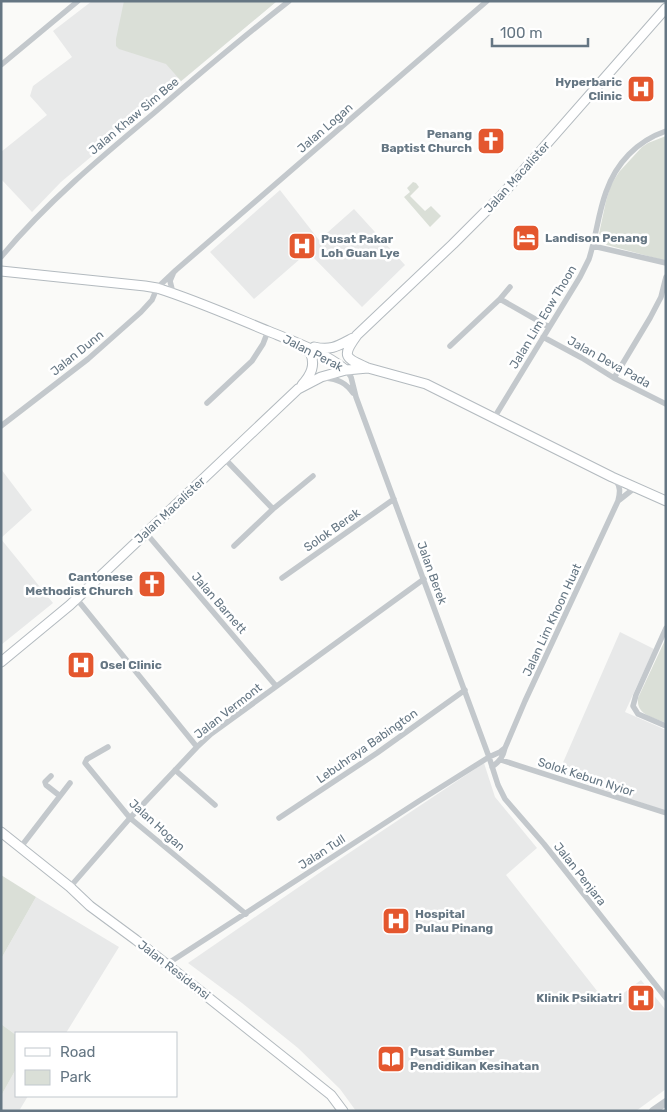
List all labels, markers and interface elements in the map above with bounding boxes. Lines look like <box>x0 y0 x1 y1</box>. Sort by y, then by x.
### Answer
scale bar <box>492 15 588 47</box>
text: 100 m <box>500 24 542 42</box>
street label: Jalan Khaw Sim Bee <box>86 74 182 158</box>
hospital icon: Hyperbaric Clinic <box>626 74 656 104</box>
place label: Hyperbaric Clinic <box>555 75 622 103</box>
street label: Jalan Logan <box>295 100 355 156</box>
church icon: Penang Baptist Church <box>476 126 506 156</box>
place label: Penang Baptist Church <box>381 127 472 155</box>
street label: Jalan Macalister <box>481 138 553 216</box>
hotel icon: Landison Penang <box>511 223 541 253</box>
hospital icon: Pusat Pakar Loh Guan Lye <box>287 231 317 261</box>
place label: Landison Penang <box>545 231 648 245</box>
place label: Pusat Pakar Loh Guan Lye <box>321 232 400 260</box>
street label: Jalan Lim Eow Thoon <box>507 263 579 371</box>
street label: Jalan Dunn <box>48 327 106 379</box>
street label: Jalan Perak <box>281 332 346 374</box>
street label: Jalan Deva Pada <box>565 333 653 391</box>
street label: Jalan Macalister <box>132 473 208 546</box>
street label: Solok Berek <box>301 505 363 554</box>
street label: Jalan Berek <box>414 540 450 607</box>
street label: Jalan Lim Khoon Huat <box>520 561 584 679</box>
church icon: Cantonese Methodist Church <box>137 569 167 599</box>
place label: Cantonese Methodist Church <box>25 570 133 598</box>
street label: Jalan Barnett <box>189 570 250 637</box>
hospital icon: Osel Clinic <box>66 650 96 680</box>
place label: Osel Clinic <box>100 658 162 672</box>
street label: Jalan Vermont <box>192 680 265 742</box>
street label: Lebuhraya Babington <box>314 706 420 786</box>
street label: Solok Kebun Nyior <box>536 755 636 799</box>
street label: Jalan Hogan <box>126 796 188 854</box>
street label: Jalan Tull <box>296 832 348 872</box>
street label: Jalan Penjara <box>551 840 609 908</box>
hospital icon: Hospital Pulau Pinang <box>381 906 411 936</box>
place label: Hospital Pulau Pinang <box>415 907 493 935</box>
street label: Jalan Residensi <box>135 938 213 1003</box>
hospital icon: Klinik Psikiatri <box>626 983 656 1013</box>
place label: Klinik Psikiatri <box>536 991 622 1005</box>
legend <box>15 1032 178 1097</box>
text: Road <box>60 1043 96 1061</box>
library icon: Pusat Sumber Pendidikan Kesihatan <box>376 1044 406 1074</box>
place label: Pusat Sumber Pendidikan Kesihatan <box>410 1045 539 1073</box>
text: Park <box>60 1068 91 1086</box>

